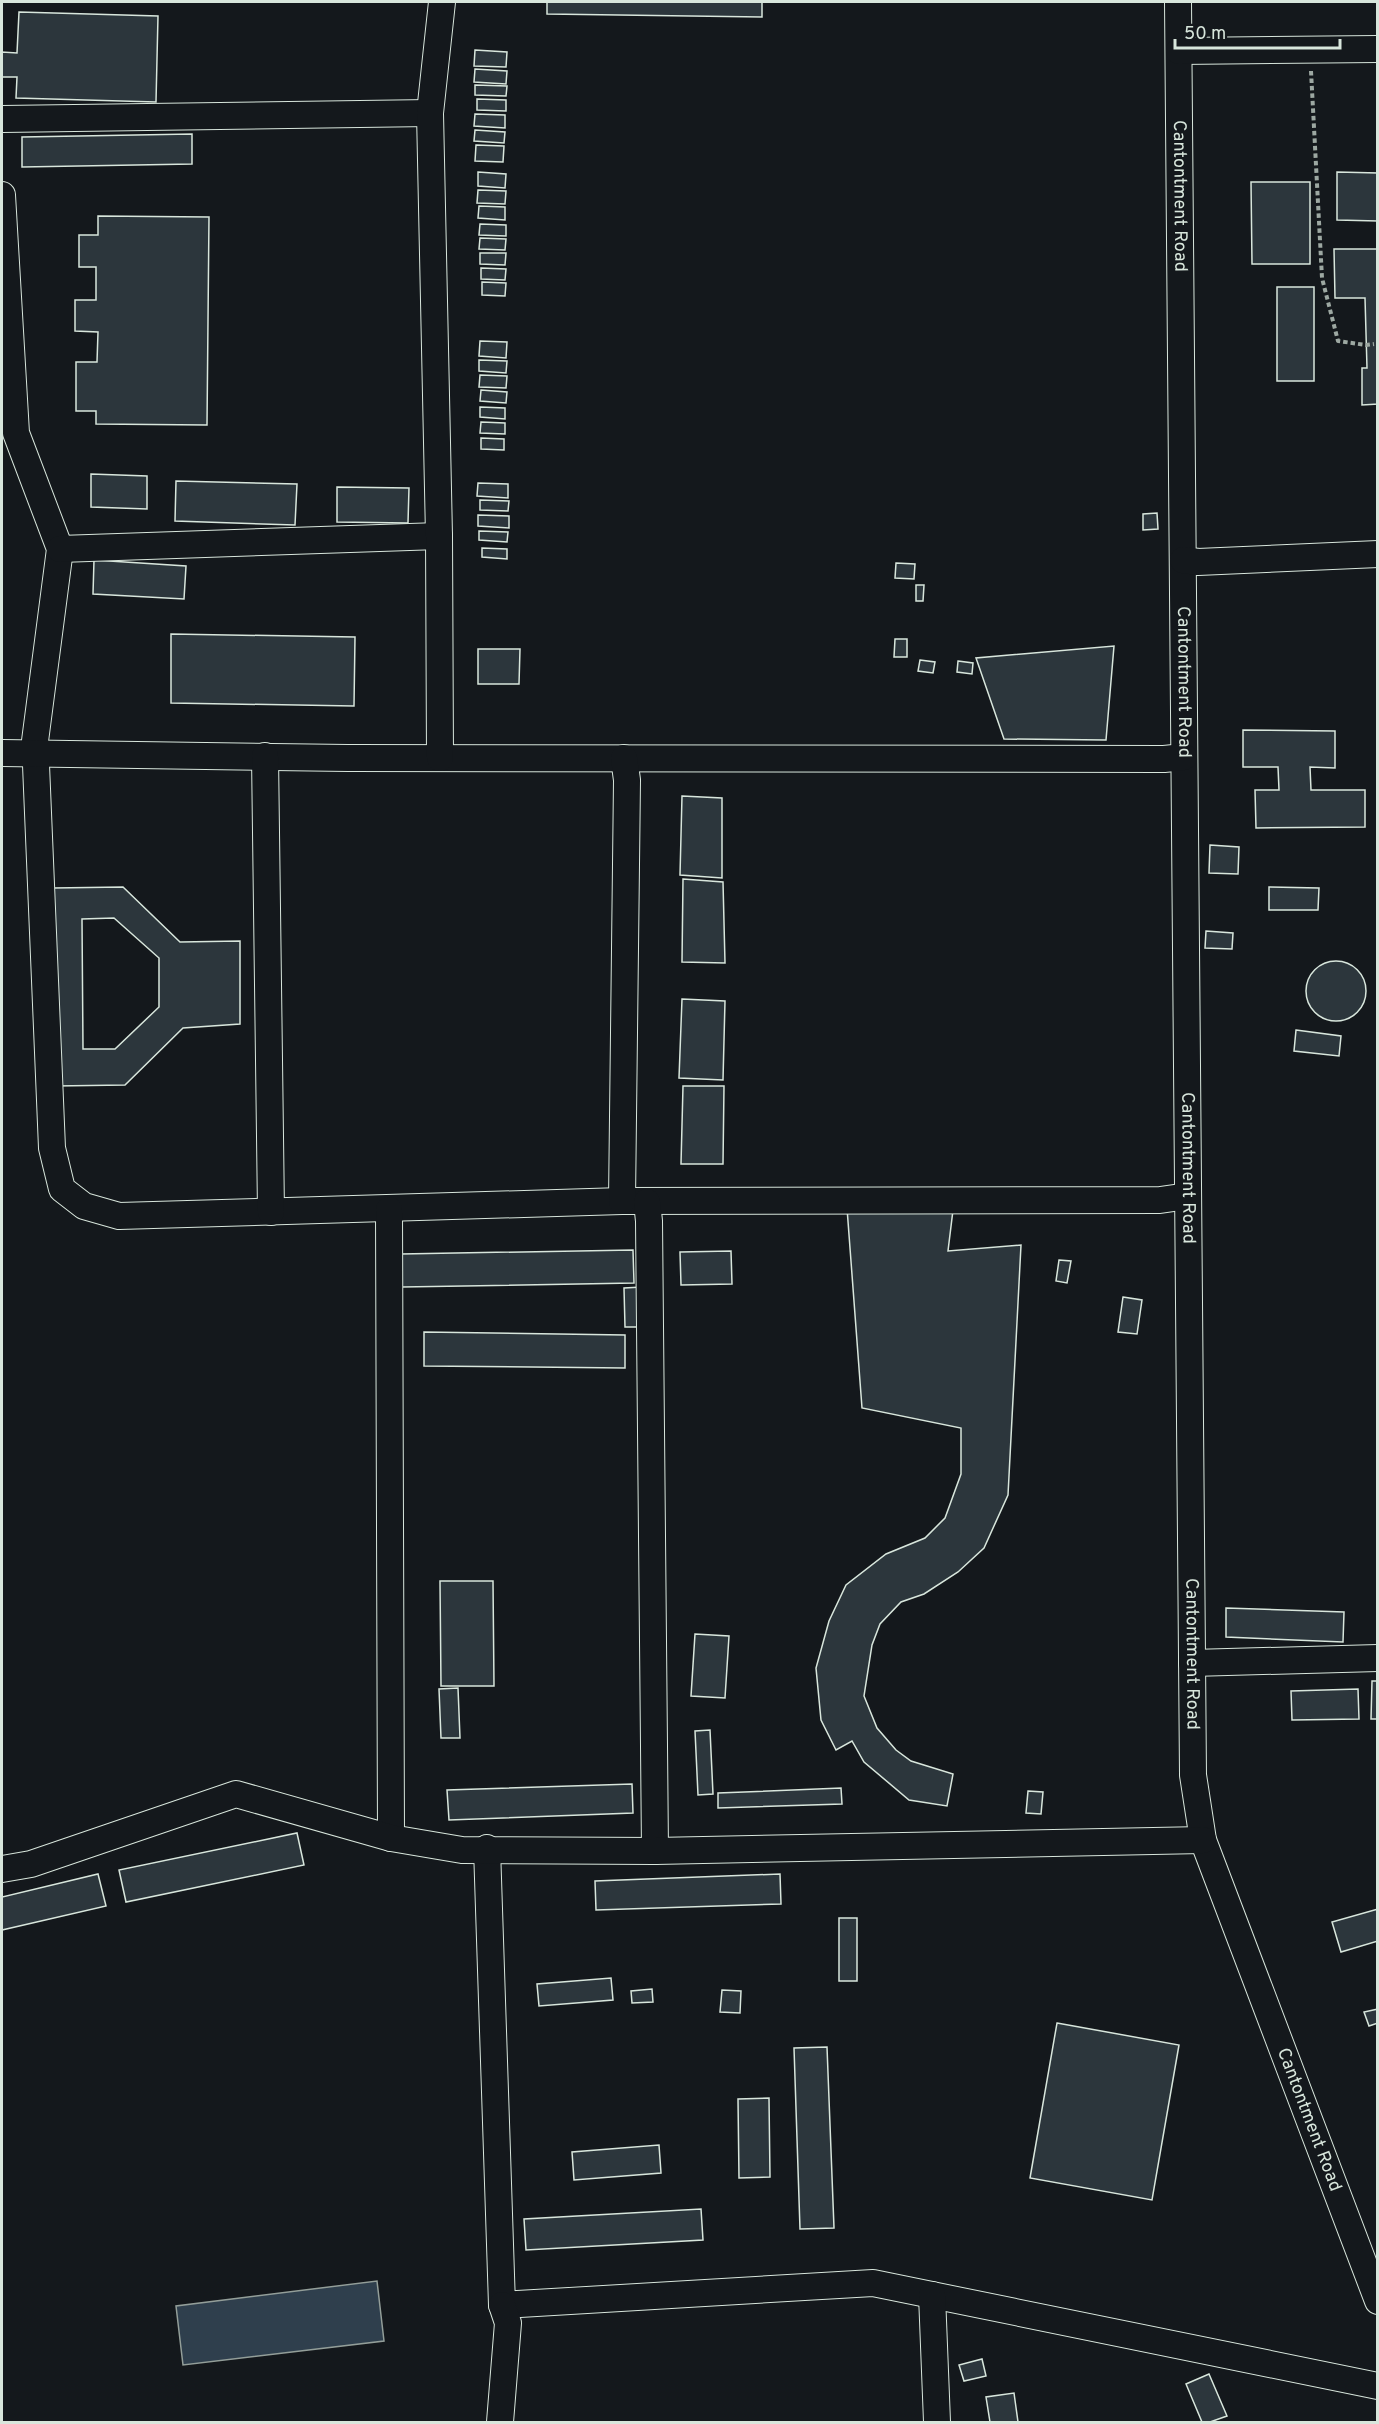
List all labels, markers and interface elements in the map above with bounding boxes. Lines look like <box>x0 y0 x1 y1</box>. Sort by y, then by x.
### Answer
scale bar <box>1175 12 1340 50</box>
text: 50 m <box>1184 23 1226 46</box>
street label: Cantontment Road <box>1167 120 1192 272</box>
street label: Cantontment Road <box>1172 606 1196 758</box>
street label: Cantontment Road <box>1176 1092 1200 1244</box>
street label: Cantontment Road <box>1180 1578 1204 1730</box>
street label: Cantontment Road <box>1271 2045 1347 2195</box>

